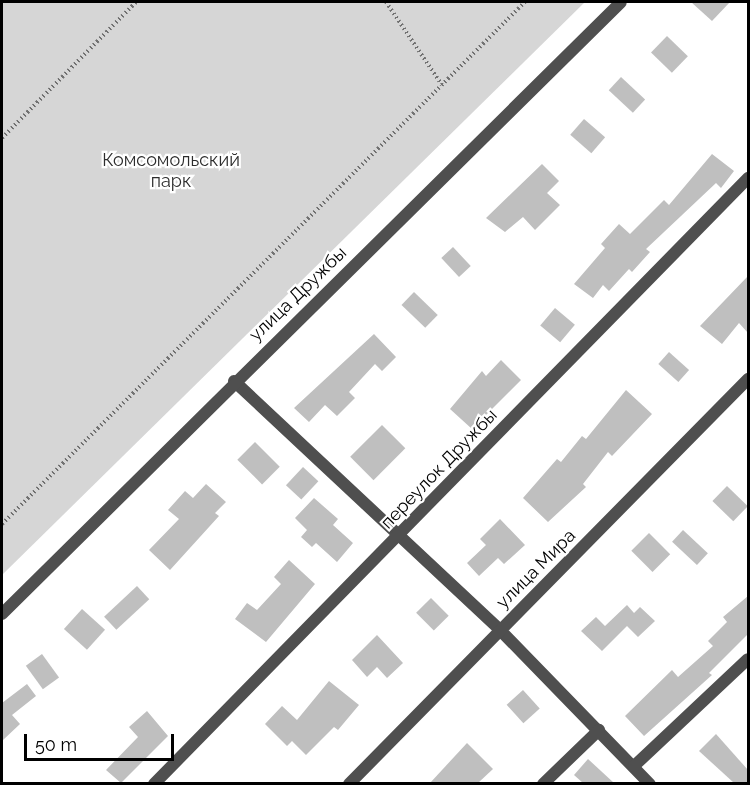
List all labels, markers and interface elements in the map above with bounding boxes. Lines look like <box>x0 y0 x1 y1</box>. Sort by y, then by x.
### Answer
park label: Комсомольский парк <box>102 150 240 192</box>
street label: улица Дружбы <box>245 242 351 346</box>
street label: переулок Дружбы <box>376 405 502 533</box>
street label: улица Мира <box>492 525 580 613</box>
scale bar <box>27 722 177 760</box>
text: 50 m <box>35 734 77 755</box>

